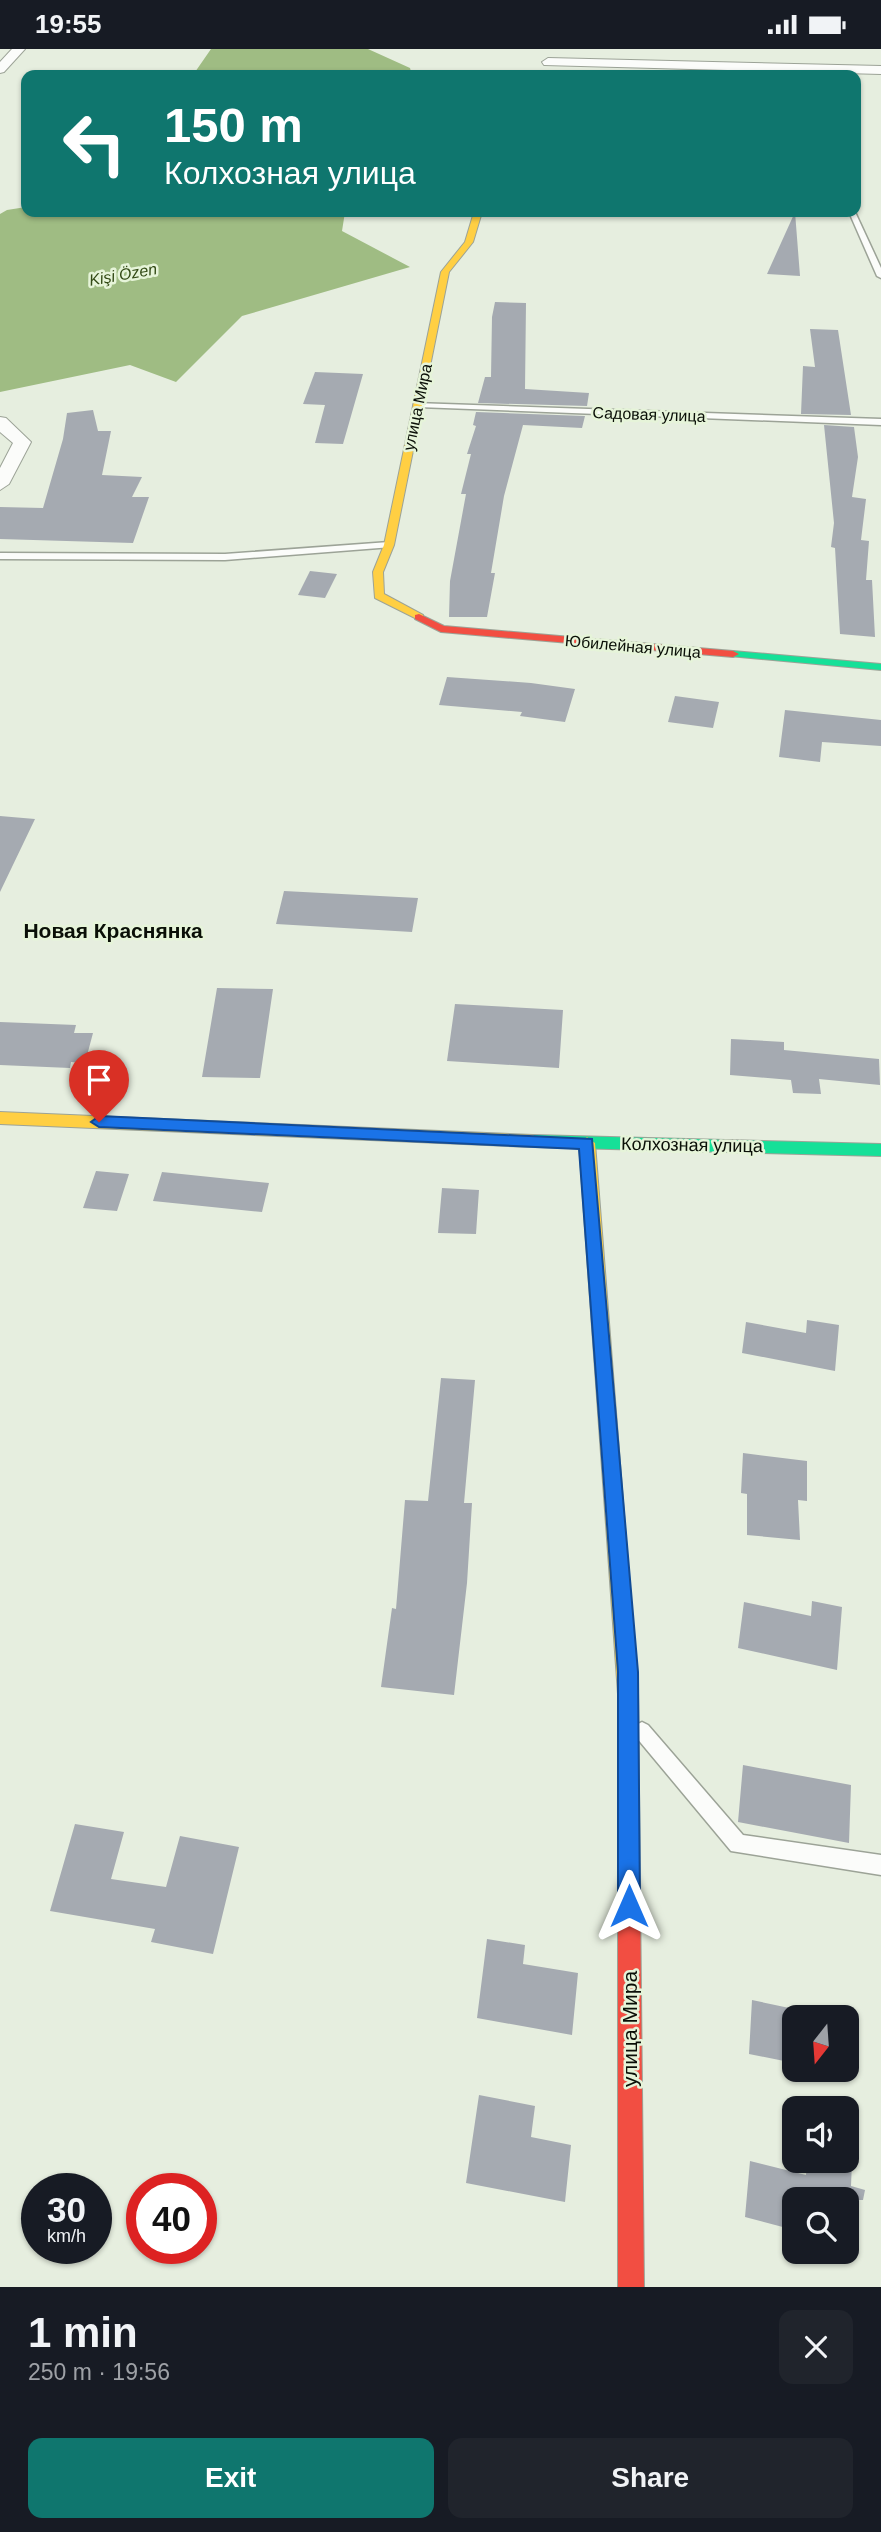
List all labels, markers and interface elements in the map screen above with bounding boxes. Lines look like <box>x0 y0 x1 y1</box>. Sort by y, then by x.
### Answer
text: 19:55 <box>35 9 102 39</box>
icon: left <box>49 98 140 189</box>
text: 150 m <box>164 98 303 152</box>
text: Колхозная улица <box>164 155 416 191</box>
water label: Kişi Özen <box>88 260 158 289</box>
street label: улица Мира <box>400 362 435 452</box>
street label: Садовая улица <box>592 404 706 425</box>
street label: Юбилейная улица <box>564 632 702 661</box>
district label: Новая Краснянка <box>23 919 203 942</box>
pin <box>69 1050 129 1122</box>
icon: arrive <box>80 1061 118 1099</box>
street label: Колхозная улица <box>621 1134 764 1156</box>
position arrow <box>592 1869 666 1943</box>
street label: улица Мира <box>618 1971 641 2087</box>
north arrow <box>782 2005 859 2083</box>
map controls <box>782 2005 859 2264</box>
button: sound <box>782 2096 859 2173</box>
speed limit sign: 40 <box>126 2173 217 2264</box>
button: search <box>782 2187 859 2264</box>
text: 30 <box>47 2190 86 2229</box>
text: km/h <box>47 2226 86 2246</box>
text: 1 min <box>28 2309 138 2356</box>
button: close <box>779 2310 853 2384</box>
text: 250 m · 19:56 <box>28 2359 170 2385</box>
button: Exit <box>28 2438 434 2518</box>
button: Share <box>448 2438 853 2518</box>

